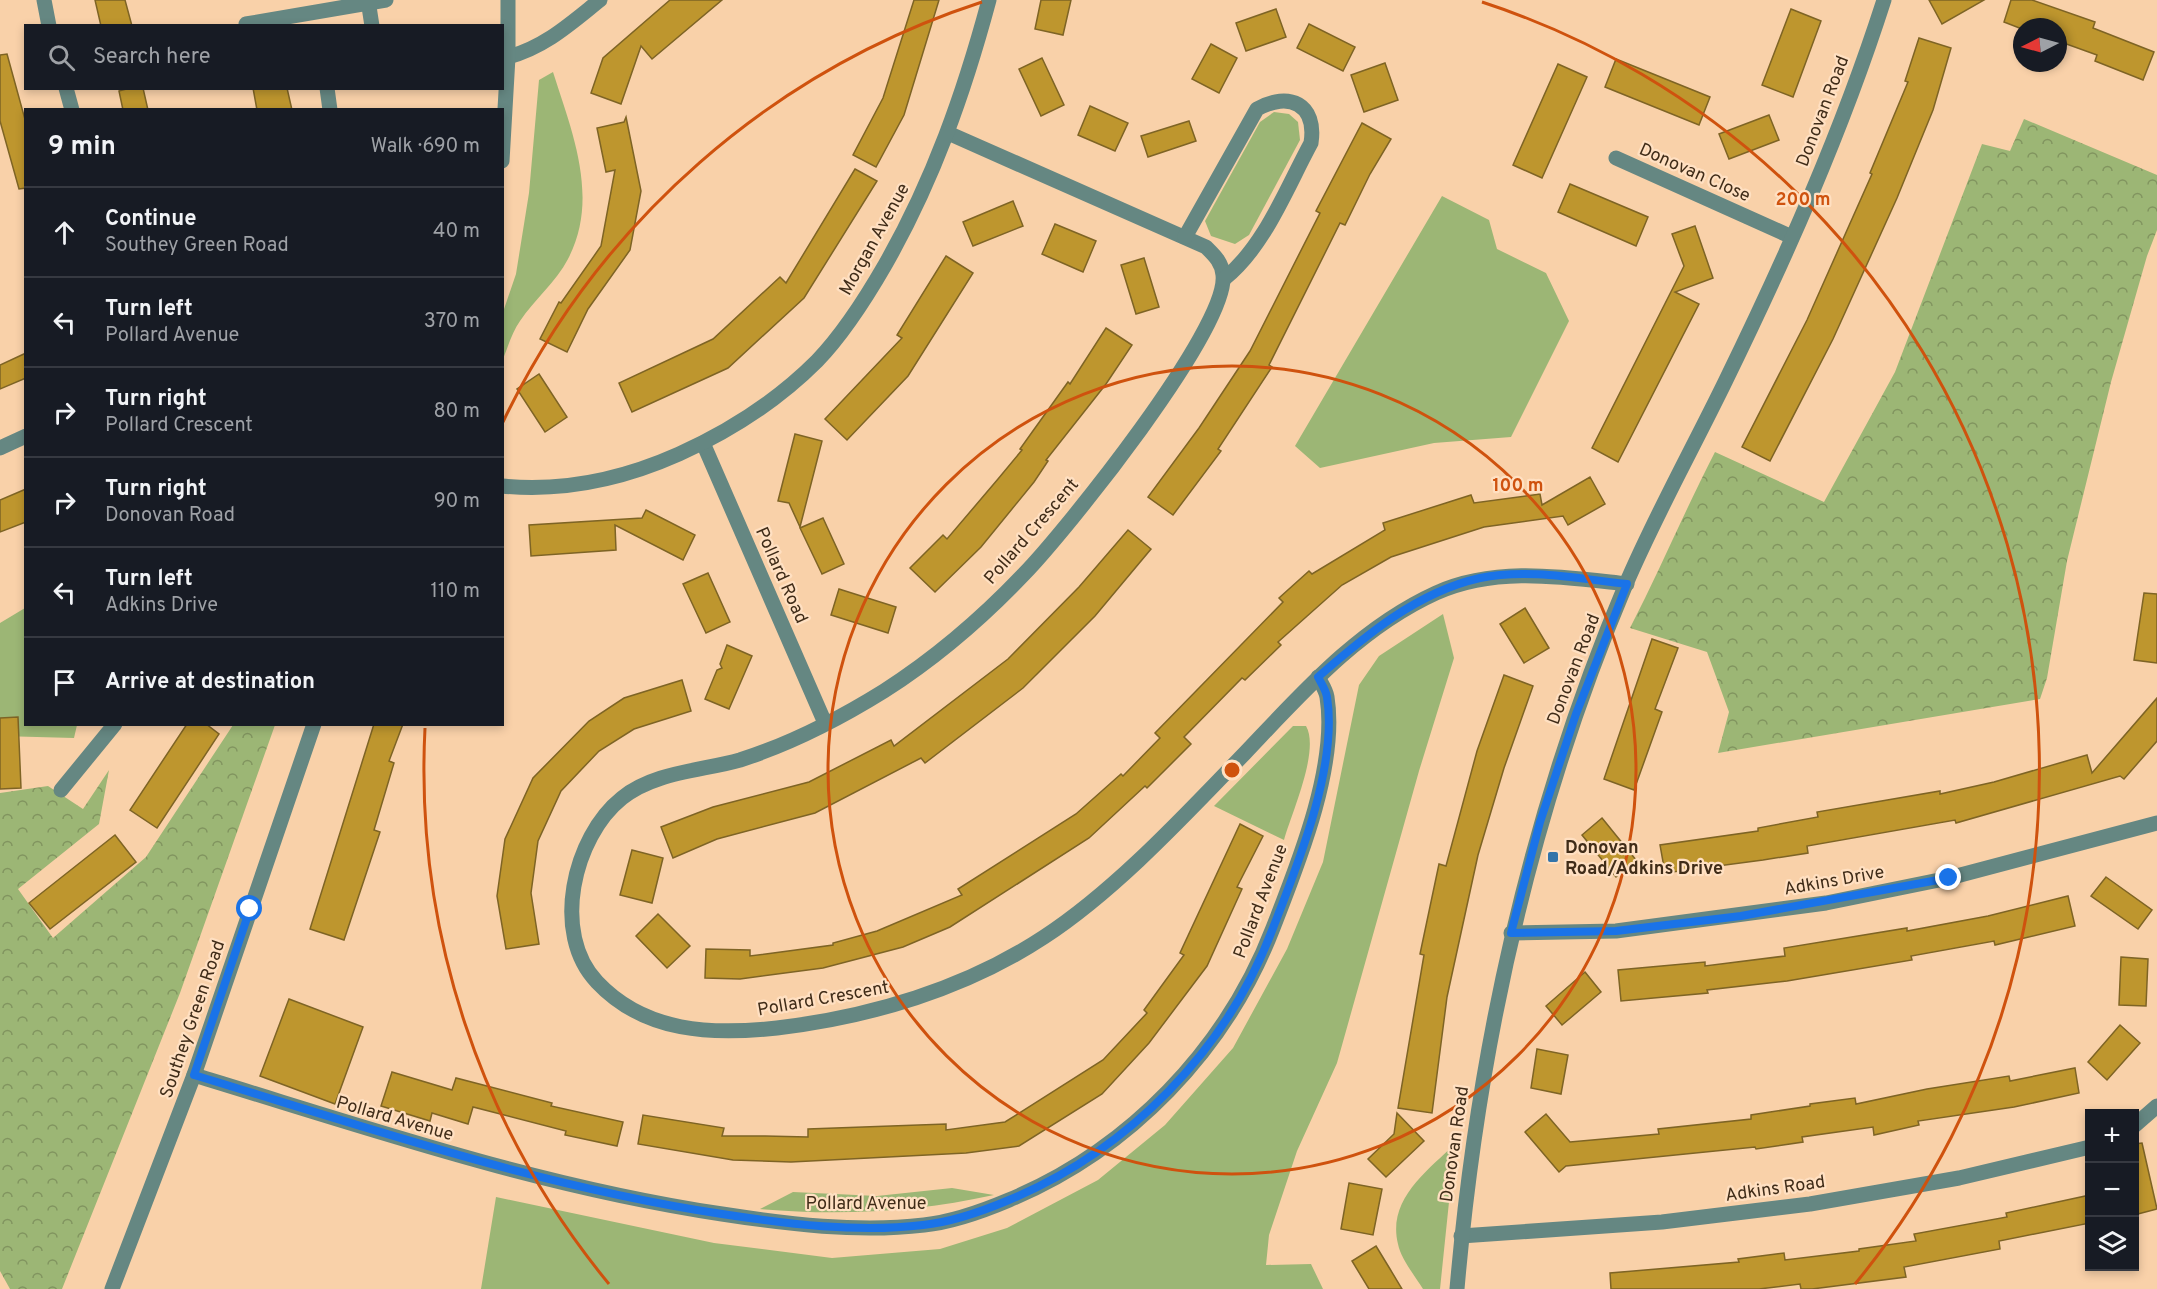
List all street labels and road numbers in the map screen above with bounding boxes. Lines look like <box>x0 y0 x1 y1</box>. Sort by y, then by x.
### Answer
street label: Donovan Road <box>1792 53 1855 170</box>
street label: Donovan Close <box>1635 139 1754 208</box>
street label: Morgan Avenue <box>835 180 916 300</box>
street label: Pollard Crescent <box>980 474 1084 590</box>
street label: Pollard Road <box>749 524 812 627</box>
street label: Donovan Road <box>1543 611 1606 728</box>
street label: Pollard Avenue <box>1229 841 1294 962</box>
street label: Adkins Drive <box>1782 861 1886 902</box>
street label: Southey Green Road <box>156 938 231 1101</box>
street label: Pollard Crescent <box>756 977 891 1022</box>
street label: Donovan Road <box>1436 1085 1475 1204</box>
street label: Pollard Avenue <box>333 1092 456 1147</box>
street label: Adkins Road <box>1724 1171 1827 1208</box>
street label: Pollard Avenue <box>806 1193 926 1216</box>

